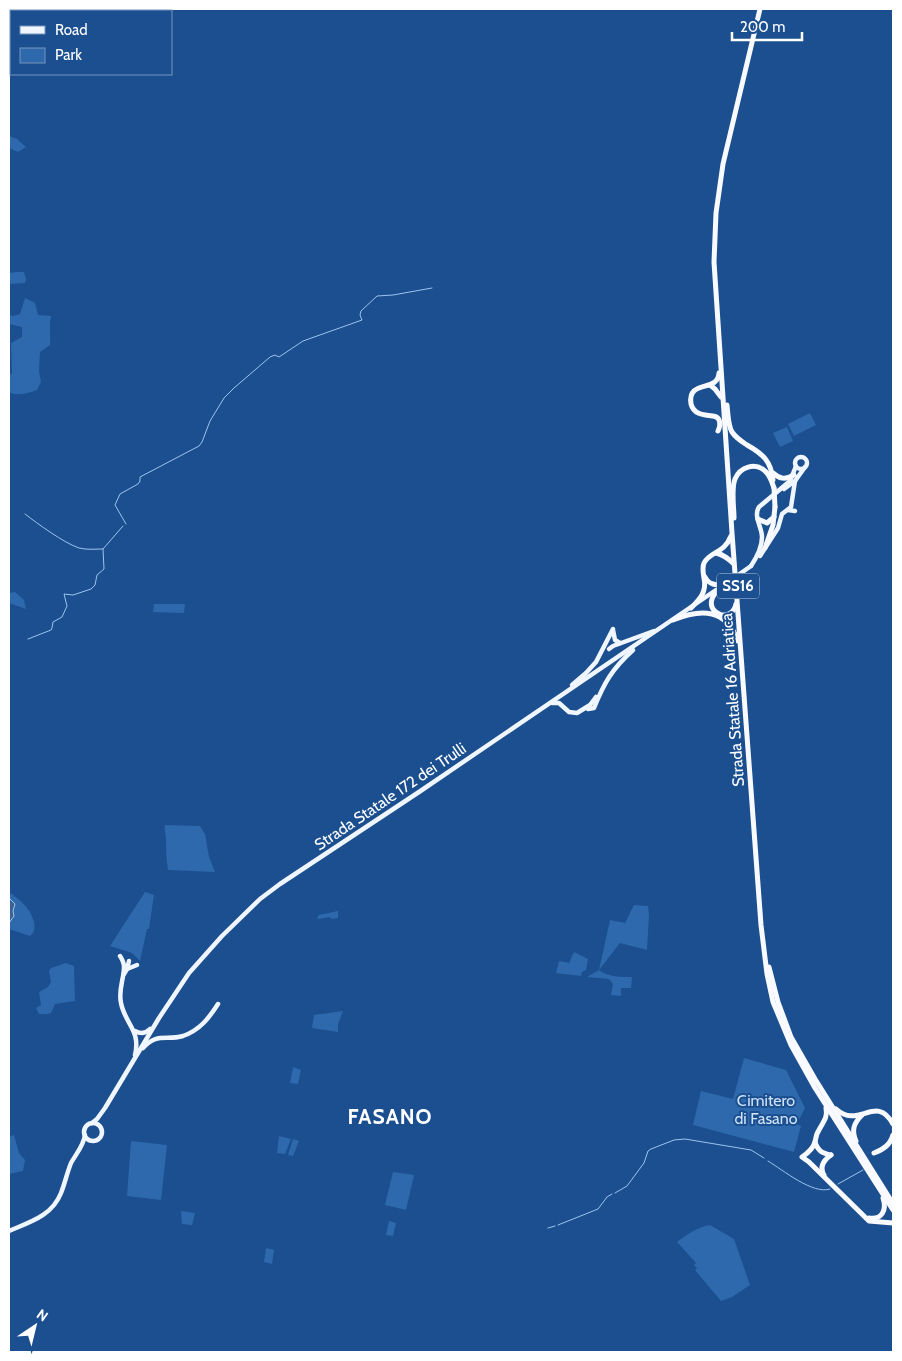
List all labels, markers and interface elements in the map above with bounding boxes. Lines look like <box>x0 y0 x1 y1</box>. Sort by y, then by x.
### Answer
legend <box>10 10 172 75</box>
scale bar <box>732 10 802 42</box>
text: 200 m <box>740 18 785 36</box>
text: Road <box>55 21 88 39</box>
text: Park <box>55 46 82 64</box>
road number: SS16 <box>717 574 759 598</box>
street label: Strada Statale 16 Adriatica <box>717 612 748 787</box>
street label: Strada Statale 172 dei Trulli <box>311 739 470 854</box>
park label: Cimitero di Fasano <box>734 1091 798 1128</box>
district label: FASANO <box>347 1104 433 1129</box>
north arrow <box>10 1301 60 1351</box>
text: N <box>33 1305 52 1326</box>

